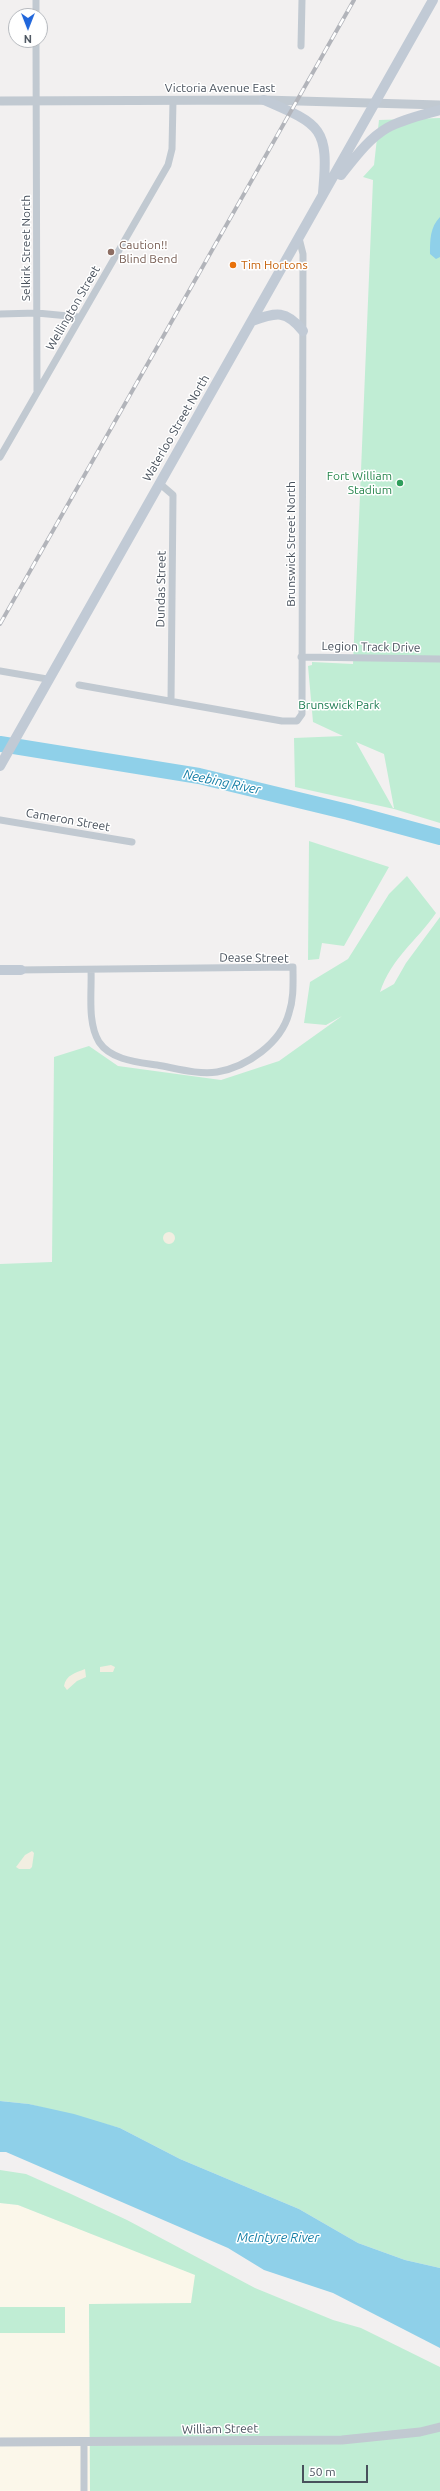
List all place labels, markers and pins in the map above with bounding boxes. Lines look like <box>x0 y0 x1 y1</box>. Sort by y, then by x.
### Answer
place label: Caution!! Blind Bend <box>119 238 177 266</box>
marker: Caution!! Blind Bend <box>106 247 116 257</box>
place label: Tim Hortons <box>241 258 308 272</box>
marker: Tim Hortons <box>228 260 238 270</box>
place label: Fort William Stadium <box>327 469 392 497</box>
marker: Fort William Stadium <box>395 478 405 488</box>

